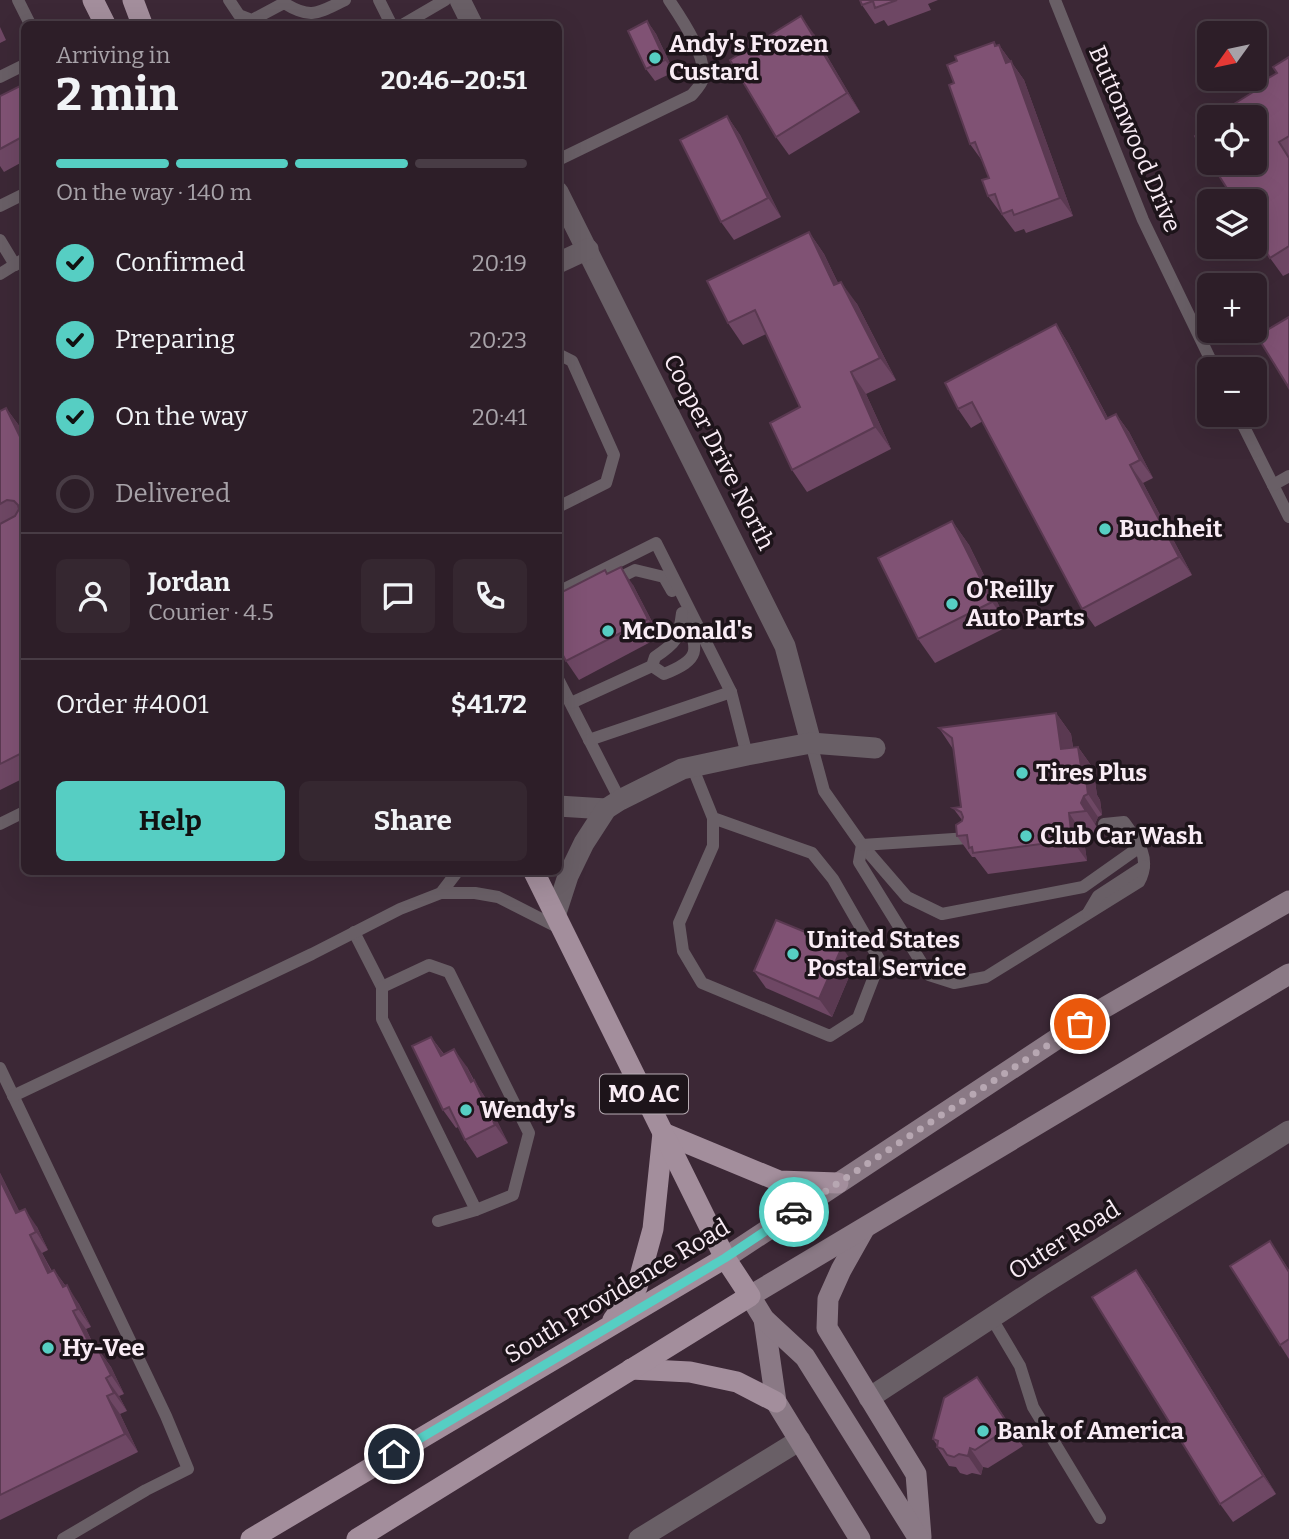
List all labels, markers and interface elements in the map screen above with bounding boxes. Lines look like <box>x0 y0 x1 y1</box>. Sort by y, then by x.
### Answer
north arrow <box>1197 21 1267 91</box>
map controls <box>1197 21 1267 427</box>
place label: Andy's Frozen Custard <box>669 30 829 86</box>
text: Arriving in <box>56 41 170 69</box>
street label: Buttonwood Drive <box>1083 42 1187 236</box>
marker: Andy's Frozen Custard <box>647 50 663 66</box>
text: 20:46–20:51 <box>381 65 527 96</box>
text: 2 min <box>56 67 178 122</box>
button: locate <box>1197 105 1267 175</box>
text: On the way · 140 m <box>56 178 252 206</box>
button: layers <box>1197 189 1267 259</box>
icon: check <box>56 244 94 282</box>
text: Confirmed <box>115 247 245 278</box>
text: 20:19 <box>472 249 527 277</box>
button: + <box>1197 273 1267 343</box>
icon: check <box>56 321 94 359</box>
text: Preparing <box>115 324 235 355</box>
text: 20:23 <box>469 326 527 354</box>
street label: Cooper Drive North <box>658 350 780 554</box>
button: − <box>1197 357 1267 427</box>
icon: check <box>56 398 94 436</box>
text: On the way <box>115 401 248 432</box>
text: 20:41 <box>472 403 527 431</box>
text: Delivered <box>115 478 230 509</box>
place label: Buchheit <box>1119 515 1223 543</box>
marker: Buchheit <box>1097 521 1113 537</box>
button: person <box>56 559 130 633</box>
button: chat <box>361 559 435 633</box>
button: phone <box>453 559 527 633</box>
text: Jordan <box>148 567 230 598</box>
place label: O'Reilly Auto Parts <box>966 576 1085 632</box>
marker: O'Reilly Auto Parts <box>944 596 960 612</box>
text: Courier · 4.5 <box>148 598 274 626</box>
place label: McDonald's <box>622 617 753 645</box>
marker: McDonald's <box>600 623 616 639</box>
text: Order #4001 <box>56 689 209 720</box>
text: $41.72 <box>451 689 527 720</box>
place label: Tires Plus <box>1036 759 1147 787</box>
marker: Tires Plus <box>1014 765 1030 781</box>
button: Help <box>56 781 285 861</box>
button: Share <box>299 781 527 861</box>
place label: Club Car Wash <box>1040 822 1203 850</box>
marker: Club Car Wash <box>1018 828 1034 844</box>
place label: United States Postal Service <box>807 926 966 982</box>
marker: United States Postal Service <box>785 946 801 962</box>
pin <box>1050 994 1110 1054</box>
icon: bag <box>1061 1005 1099 1043</box>
road number: MO AC <box>600 1074 688 1114</box>
place label: Wendy's <box>480 1096 576 1124</box>
marker: Wendy's <box>458 1102 474 1118</box>
courier <box>759 1177 829 1247</box>
icon: car <box>775 1193 813 1231</box>
street label: Outer Road <box>1003 1195 1125 1285</box>
street label: South Providence Road <box>500 1213 734 1369</box>
place label: Hy-Vee <box>62 1334 145 1362</box>
marker: Hy-Vee <box>40 1340 56 1356</box>
place label: Bank of America <box>997 1417 1185 1445</box>
marker: Bank of America <box>975 1423 991 1439</box>
pin <box>364 1424 424 1484</box>
icon: home <box>375 1435 413 1473</box>

